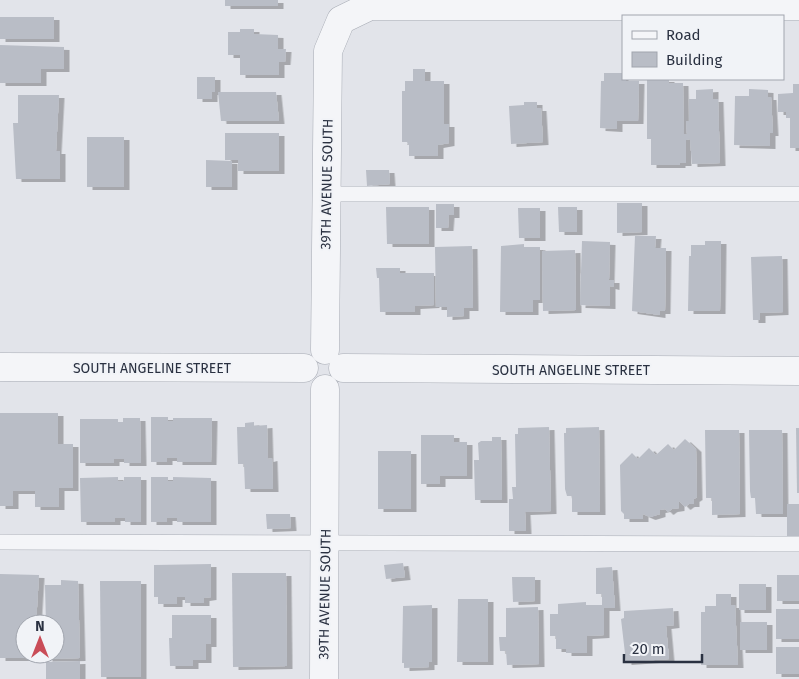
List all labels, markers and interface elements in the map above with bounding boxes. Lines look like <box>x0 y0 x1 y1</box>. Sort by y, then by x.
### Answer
legend <box>622 15 784 80</box>
text: Road <box>666 26 701 44</box>
text: Building <box>666 51 722 69</box>
street label: 39TH AVENUE SOUTH <box>317 118 337 250</box>
street label: SOUTH ANGELINE STREET <box>73 360 232 377</box>
street label: SOUTH ANGELINE STREET <box>492 362 651 379</box>
street label: 39TH AVENUE SOUTH <box>315 528 335 660</box>
north arrow <box>15 614 65 664</box>
text: N <box>35 618 45 635</box>
scale bar <box>624 632 702 664</box>
text: 20 m <box>632 640 665 658</box>

